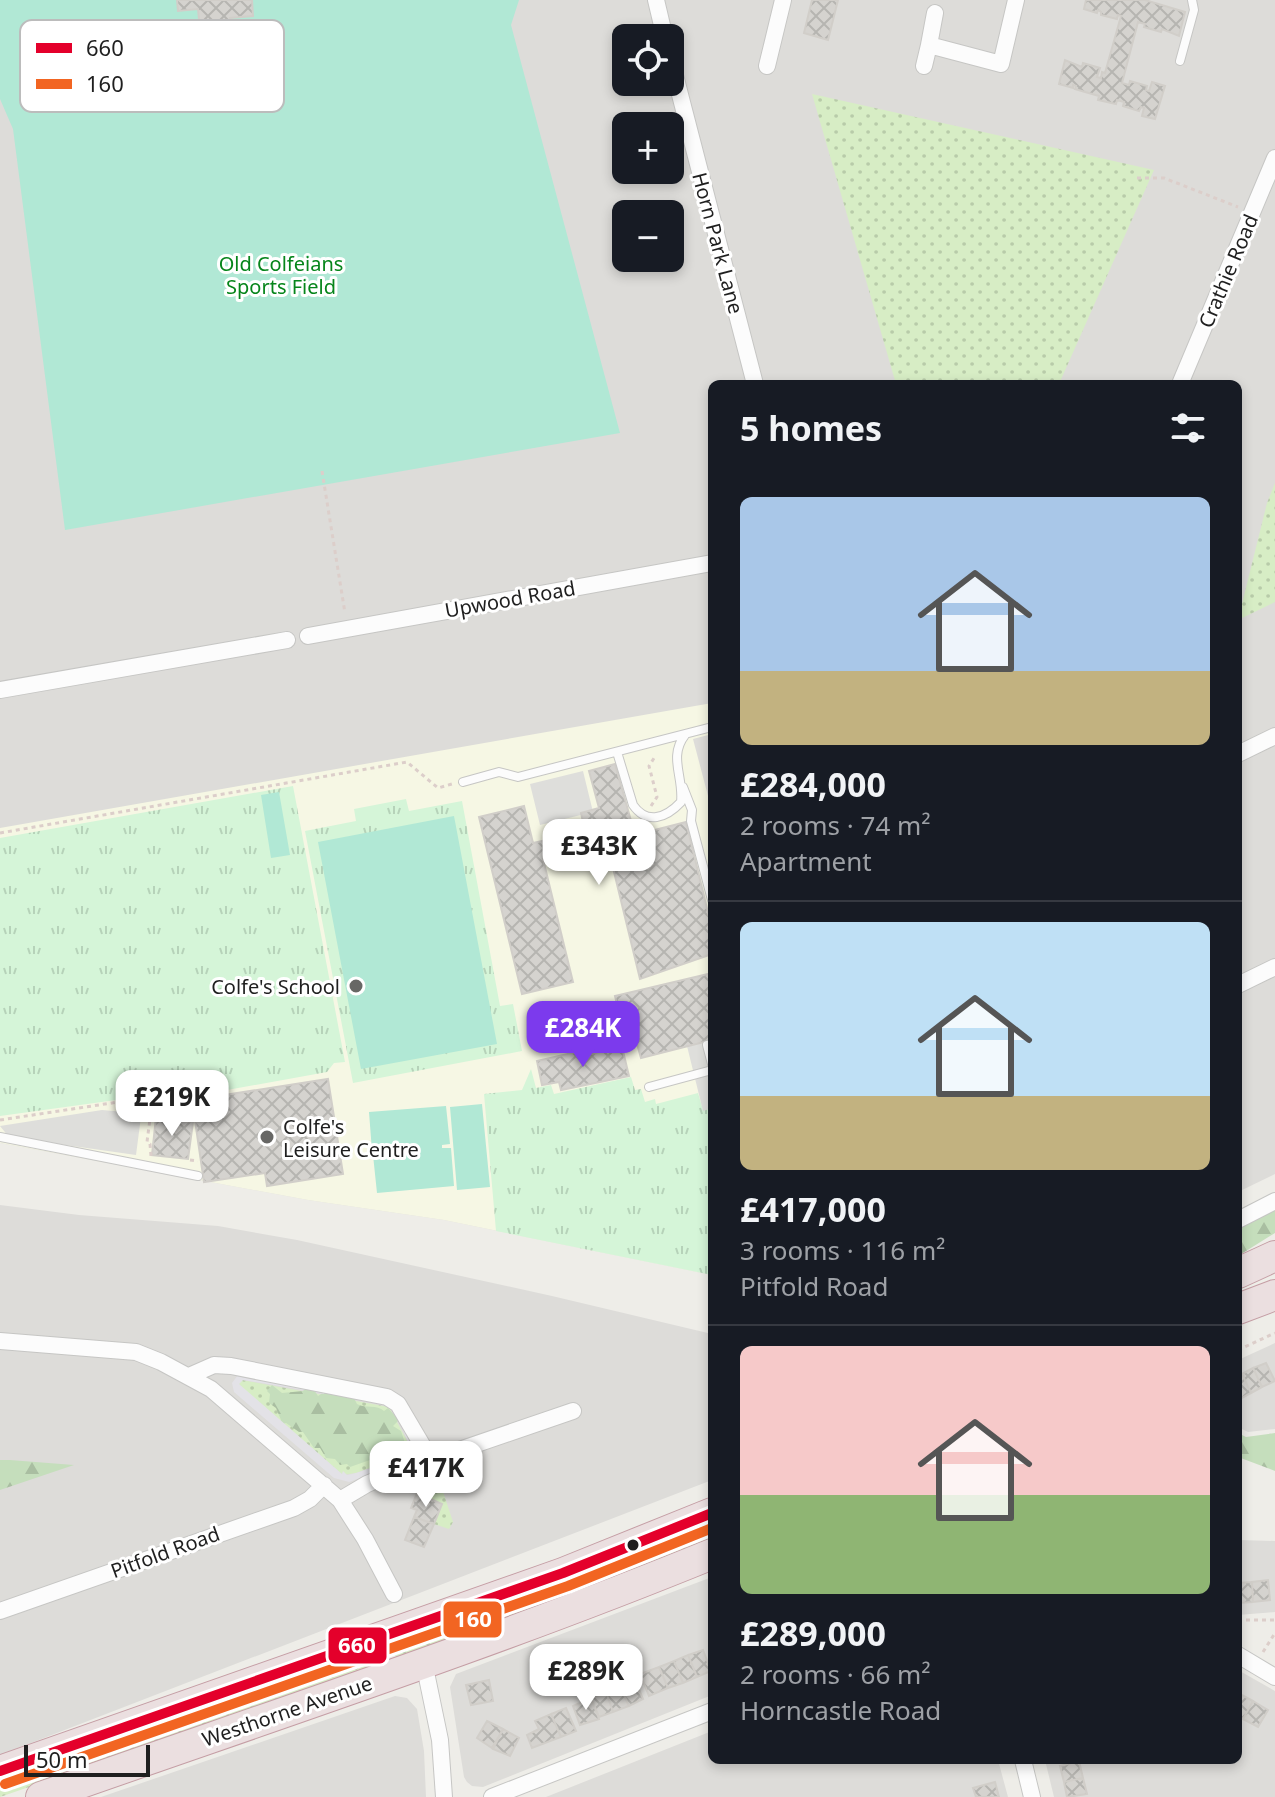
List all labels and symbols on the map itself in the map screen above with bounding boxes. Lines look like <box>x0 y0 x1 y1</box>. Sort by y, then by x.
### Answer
legend <box>20 20 284 112</box>
text: 660 <box>86 32 124 62</box>
text: 160 <box>86 68 124 98</box>
street label: Horn Park Lane <box>686 169 750 317</box>
street label: Crathie Road <box>1192 210 1264 332</box>
park label: Old Colfeians Sports Field <box>219 250 343 300</box>
street label: Upwood Road <box>443 574 577 624</box>
pin: £343K <box>543 819 655 887</box>
place label: Colfe's School <box>211 973 340 1000</box>
marker: Colfe's School <box>347 977 365 995</box>
pin: £284K <box>527 1001 639 1069</box>
pin: £219K <box>116 1070 228 1138</box>
place label: Colfe's Leisure Centre <box>283 1113 419 1163</box>
marker: Colfe's Leisure Centre <box>258 1128 276 1146</box>
pin: £417K <box>370 1441 482 1509</box>
street label: Pitfold Road <box>107 1520 223 1584</box>
unlabelled marker <box>625 1537 641 1553</box>
line badge: 160 <box>442 1600 503 1639</box>
text: 160 <box>454 1603 492 1633</box>
line badge: 660 <box>327 1626 388 1665</box>
text: 660 <box>338 1629 376 1659</box>
pin: £289K <box>530 1644 642 1712</box>
street label: Westhorne Avenue <box>198 1669 376 1753</box>
scale bar <box>24 1741 150 1777</box>

